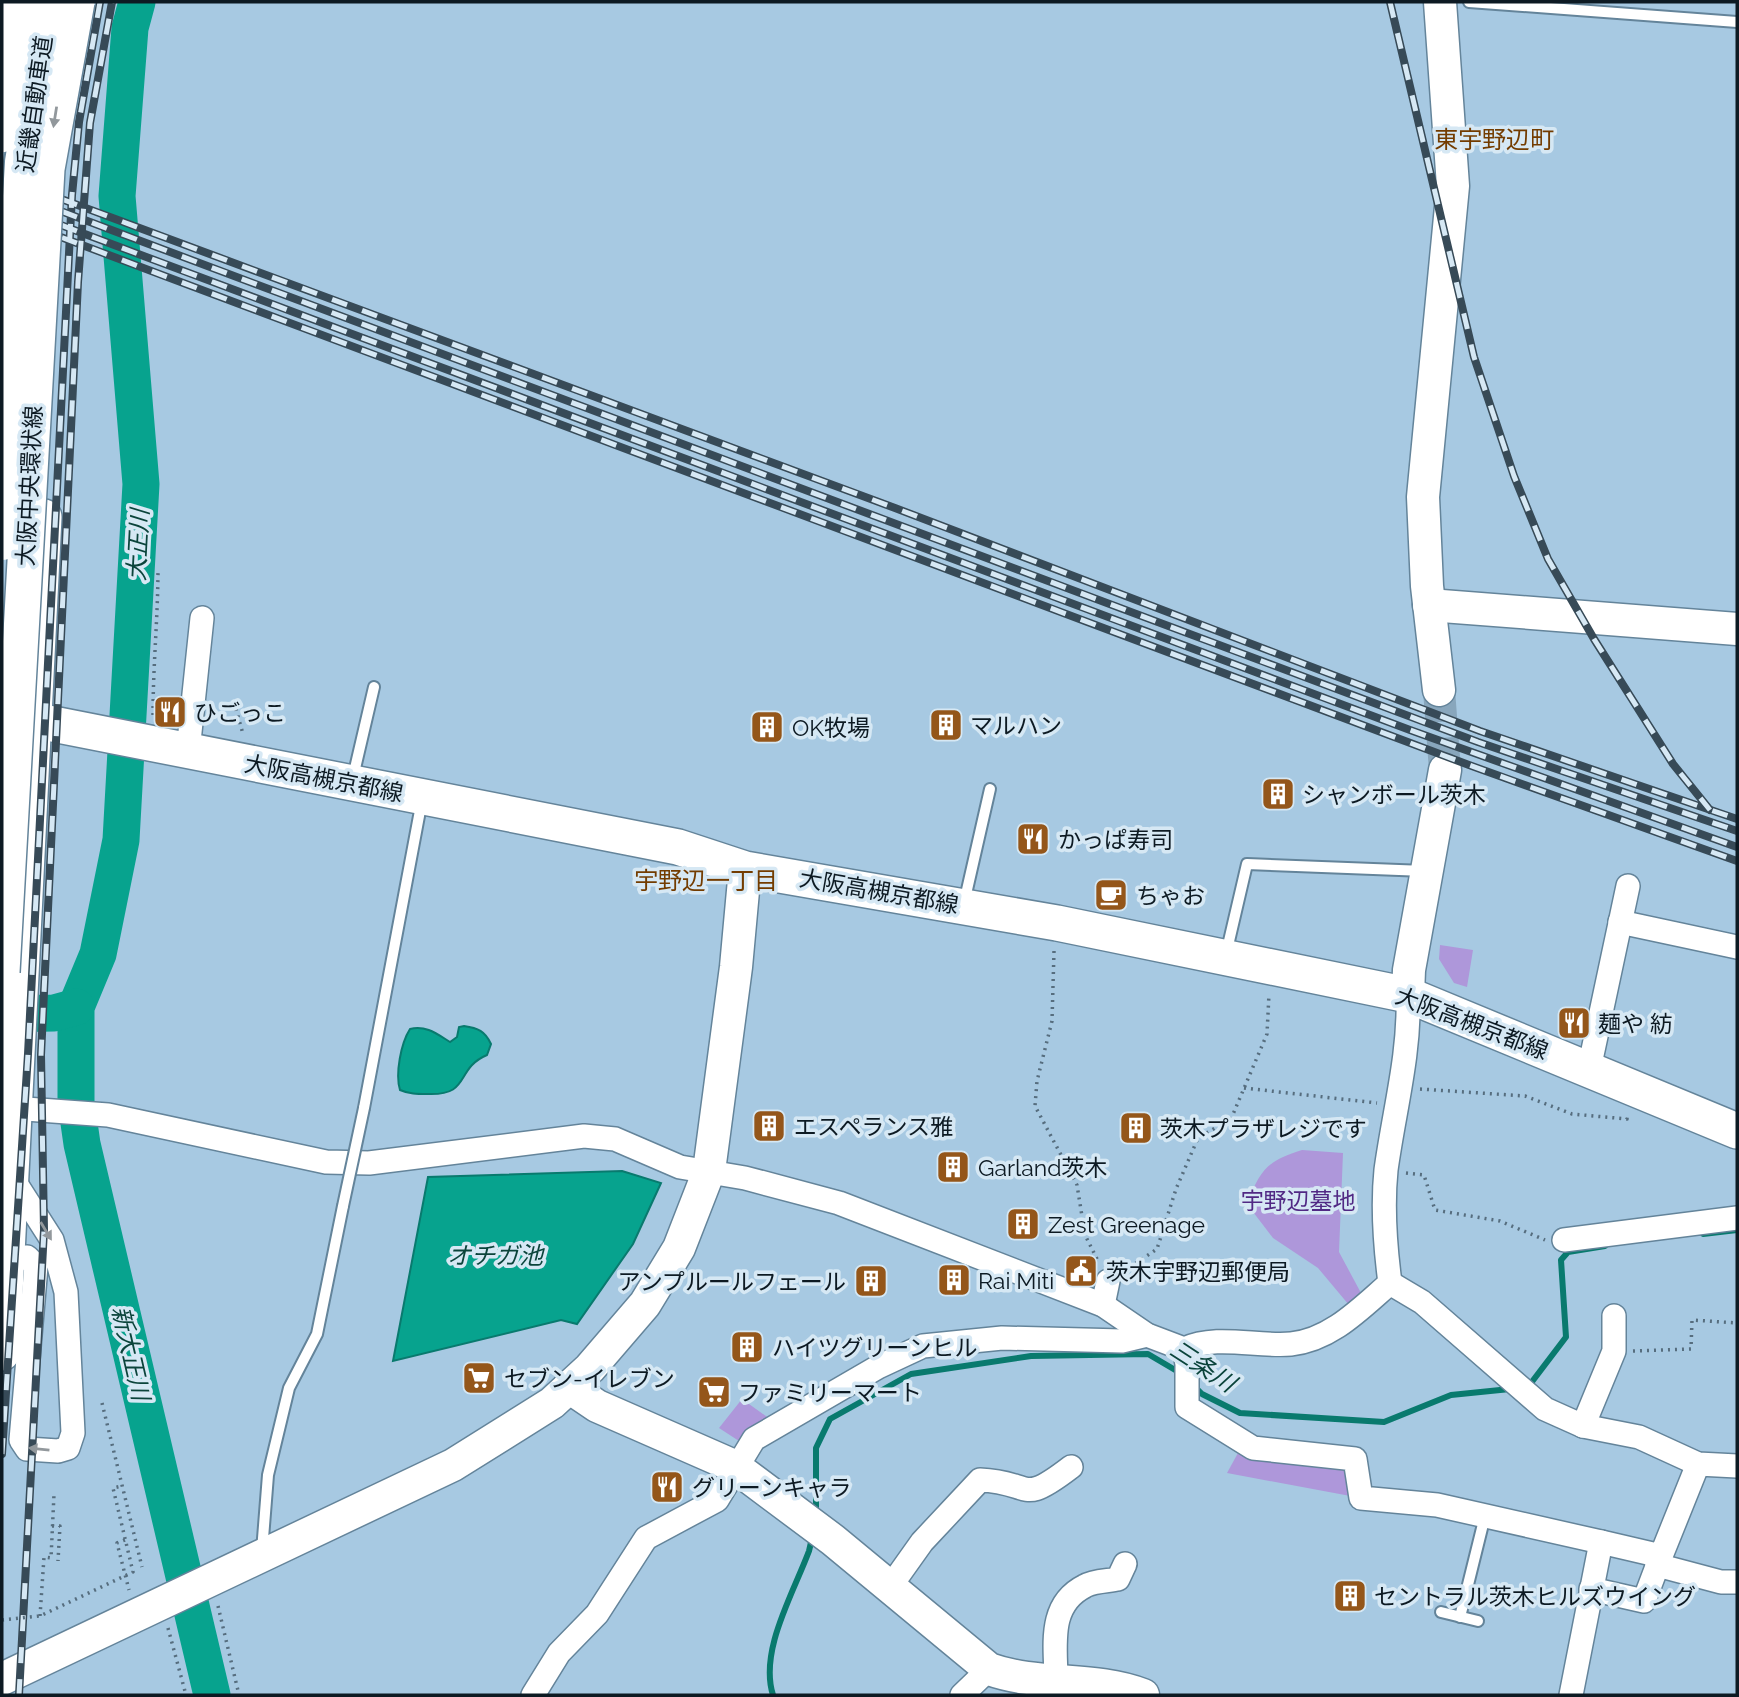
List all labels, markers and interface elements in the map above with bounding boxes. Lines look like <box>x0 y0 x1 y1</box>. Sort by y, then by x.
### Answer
street label: 近畿自動車道 <box>11 34 57 174</box>
one-way arrow <box>49 106 60 128</box>
district label: 東宇野辺町 <box>1434 125 1554 154</box>
street label: 大阪中央環状線 <box>11 405 47 567</box>
water label: 大正川 <box>122 505 155 582</box>
restaurant icon: ひごっこ <box>151 693 189 731</box>
place label: ひごっこ <box>194 699 286 726</box>
building icon: マルハン <box>927 706 965 744</box>
building icon: OK牧場 <box>748 708 786 746</box>
place label: マルハン <box>970 712 1062 739</box>
place label: OK牧場 <box>792 714 870 741</box>
street label: 大阪高槻京都線 <box>242 749 406 807</box>
building icon: シャンボール茨木 <box>1259 775 1297 813</box>
place label: シャンボール茨木 <box>1302 781 1486 808</box>
restaurant icon: かっぱ寿司 <box>1014 820 1052 858</box>
place label: かっぱ寿司 <box>1058 826 1173 853</box>
street label: 大阪高槻京都線 <box>797 864 961 918</box>
district label: 宇野辺一丁目 <box>634 866 778 895</box>
cafe icon: ちゃお <box>1092 876 1130 914</box>
place label: ちゃお <box>1136 882 1205 909</box>
street label: 大阪高槻京都線 <box>1392 982 1552 1064</box>
restaurant icon: 麺や 紡 <box>1555 1004 1593 1042</box>
place label: 麺や 紡 <box>1598 1010 1673 1037</box>
building icon: エスペランス雅 <box>750 1107 788 1145</box>
building icon: 茨木プラザレジです <box>1117 1109 1155 1147</box>
place label: エスペランス雅 <box>794 1113 953 1140</box>
place label: 茨木プラザレジです <box>1160 1115 1367 1142</box>
building icon: Garland茨木 <box>934 1148 972 1186</box>
place label: Garland茨木 <box>978 1154 1108 1181</box>
park label: 宇野辺墓地 <box>1241 1187 1356 1214</box>
building icon: Zest Greenage <box>1004 1205 1042 1243</box>
place label: Zest Greenage <box>1048 1211 1205 1238</box>
one-way arrow <box>39 1221 52 1240</box>
water label: オチガ池 <box>447 1241 545 1270</box>
public building icon: 茨木宇野辺郵便局 <box>1062 1252 1100 1290</box>
place label: 茨木宇野辺郵便局 <box>1106 1258 1290 1285</box>
building icon: Rai Miti <box>935 1261 973 1299</box>
building icon: アンプルールフェール <box>852 1262 890 1300</box>
place label: Rai Miti <box>978 1267 1054 1294</box>
place label: アンプルールフェール <box>618 1268 846 1295</box>
water label: 新大正川 <box>106 1303 157 1406</box>
building icon: ハイツグリーンヒル <box>728 1328 766 1366</box>
place label: ハイツグリーンヒル <box>772 1334 977 1361</box>
water label: 三条川 <box>1165 1334 1244 1399</box>
supermarket icon: セブン-イレブン <box>460 1359 498 1397</box>
place label: セブン-イレブン <box>504 1365 675 1392</box>
supermarket icon: ファミリーマート <box>695 1373 733 1411</box>
place label: ファミリーマート <box>738 1379 922 1406</box>
one-way arrow <box>28 1443 50 1454</box>
restaurant icon: グリーンキャラ <box>648 1468 686 1506</box>
place label: グリーンキャラ <box>692 1474 852 1501</box>
building icon: セントラル茨木ヒルズウイング <box>1331 1577 1369 1615</box>
place label: セントラル茨木ヒルズウイング <box>1374 1583 1696 1610</box>

